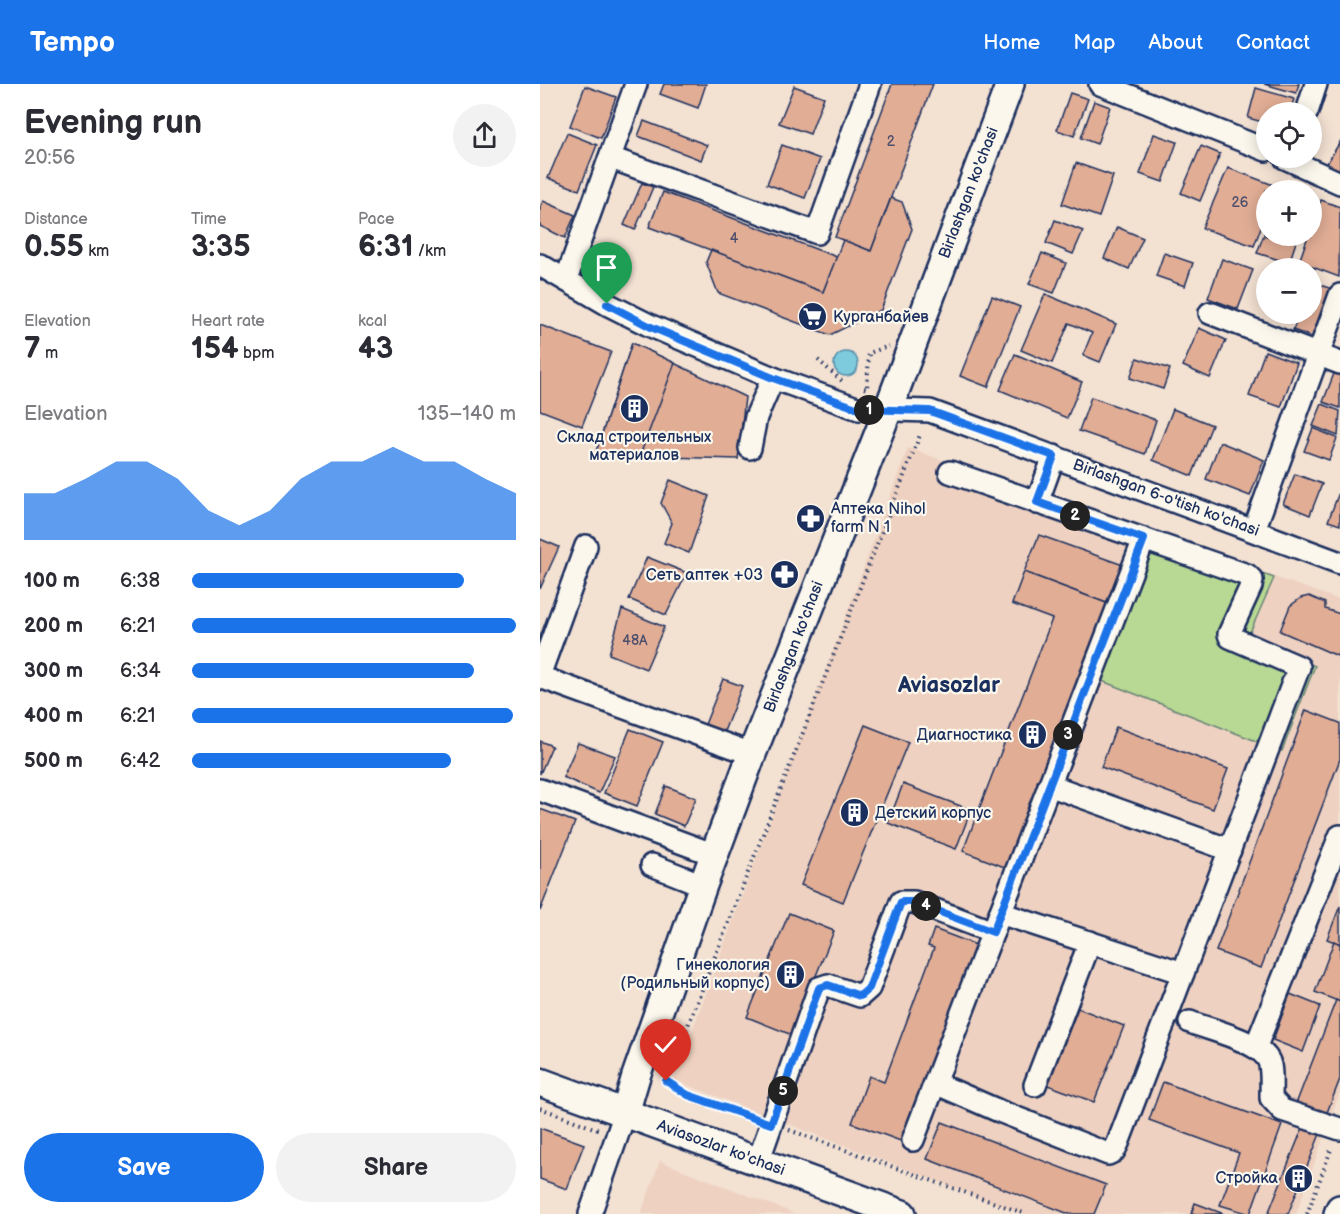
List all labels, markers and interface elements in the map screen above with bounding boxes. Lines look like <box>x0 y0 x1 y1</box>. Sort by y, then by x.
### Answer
text: Tempo <box>30 26 115 59</box>
text: Home <box>983 30 1040 55</box>
text: Map <box>1073 30 1115 55</box>
text: About <box>1148 30 1203 55</box>
text: Contact <box>1236 30 1310 55</box>
map controls <box>1256 102 1322 324</box>
button: locate <box>1256 102 1322 168</box>
text: Evening run <box>24 103 202 143</box>
button: share <box>453 104 516 167</box>
street label: Birlashgan ko'chasi <box>935 125 1003 261</box>
house number: 2 <box>887 133 896 150</box>
text: 20:56 <box>24 146 75 170</box>
button: + <box>1256 180 1322 246</box>
house number: 26 <box>1232 194 1249 211</box>
text: Distance <box>24 210 88 229</box>
text: Time <box>191 210 226 229</box>
text: Pace <box>358 210 394 229</box>
text: 0.55 <box>24 229 84 265</box>
text: 3:35 <box>191 229 251 265</box>
text: 6:31 <box>358 229 414 265</box>
house number: 4 <box>730 230 739 247</box>
text: km <box>84 242 109 261</box>
text: /km <box>414 242 446 261</box>
pin <box>581 242 632 304</box>
icon: arrive <box>590 251 623 284</box>
button: − <box>1256 258 1322 324</box>
supermarket icon: Курганбайев <box>796 301 828 333</box>
place label: Курганбайев <box>833 308 929 327</box>
text: Elevation <box>24 312 91 331</box>
text: Heart rate <box>191 312 265 331</box>
text: kcal <box>358 312 387 331</box>
text: 7 <box>24 331 41 367</box>
text: 154 <box>191 331 239 367</box>
text: 43 <box>358 331 393 367</box>
text: m <box>41 344 58 363</box>
text: bpm <box>239 344 274 363</box>
building icon: Склад строительных материалов <box>618 393 650 425</box>
pin: 1 <box>854 395 884 425</box>
text: 1 <box>866 400 872 419</box>
text: Elevation <box>24 402 107 426</box>
text: 135–140 m <box>418 402 516 426</box>
place label: Склад строительных материалов <box>557 428 711 465</box>
street label: Birlashgan 6-o'tish ko'chasi <box>1070 455 1262 541</box>
place label: Аптека Nihol farm N 1 <box>830 500 926 537</box>
pin: 2 <box>1060 501 1090 531</box>
pharmacy icon: Аптека Nihol farm N 1 <box>794 502 826 534</box>
text: 2 <box>1070 506 1080 525</box>
pharmacy icon: Сеть аптек +03 <box>768 559 800 591</box>
place label: Сеть аптек +03 <box>646 566 763 585</box>
text: 100 m <box>24 569 80 593</box>
text: 6:38 <box>120 569 160 593</box>
street label: Birlashgan ko'chasi <box>760 579 828 715</box>
text: 200 m <box>24 614 83 638</box>
text: 6:21 <box>120 614 156 638</box>
house number: 48A <box>622 632 648 649</box>
text: 300 m <box>24 659 83 683</box>
text: 6:34 <box>120 659 161 683</box>
district label: Aviasozlar <box>897 672 1000 699</box>
text: 400 m <box>24 704 83 728</box>
text: 6:21 <box>120 704 156 728</box>
building icon: Диагностика <box>1017 719 1049 751</box>
pin: 3 <box>1053 720 1083 750</box>
text: 3 <box>1063 725 1073 744</box>
place label: Диагностика <box>917 726 1013 745</box>
text: 500 m <box>24 749 83 773</box>
text: 6:42 <box>120 749 160 773</box>
building icon: Детский корпус <box>838 797 870 829</box>
place label: Детский корпус <box>875 804 991 823</box>
pin: 4 <box>911 891 941 921</box>
text: 4 <box>921 896 931 915</box>
place label: Гинекология (Родильный корпус) <box>620 956 770 993</box>
building icon: Гинекология (Родильный корпус) <box>775 958 807 990</box>
pin <box>640 1019 691 1081</box>
icon: check <box>649 1028 682 1061</box>
pin: 5 <box>768 1076 798 1106</box>
text: 5 <box>778 1081 788 1100</box>
street label: Aviasozlar ko'chasi <box>654 1116 788 1180</box>
button: Save <box>24 1133 264 1202</box>
button: Share <box>276 1133 516 1202</box>
building icon: Стройка <box>1283 1162 1315 1194</box>
place label: Стройка <box>1216 1169 1279 1188</box>

